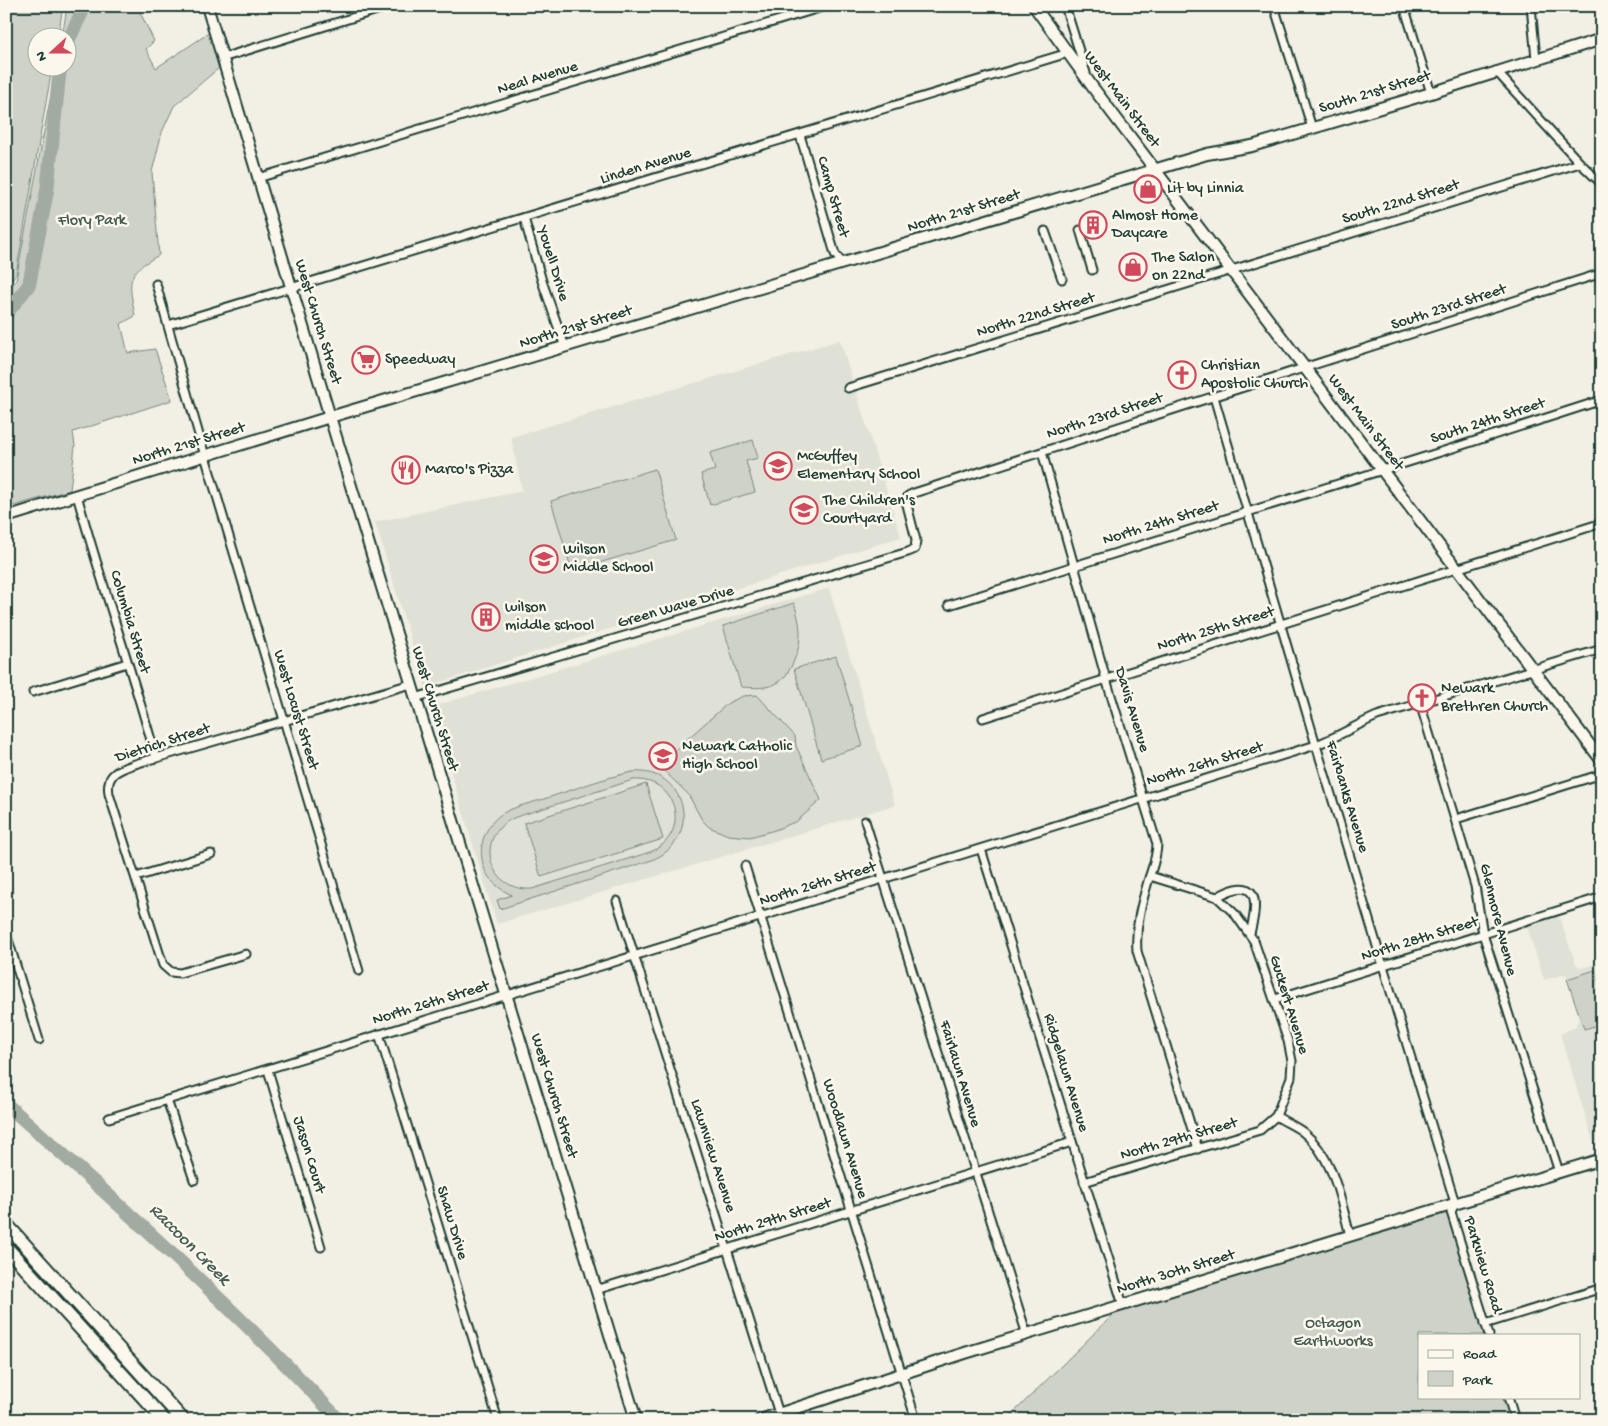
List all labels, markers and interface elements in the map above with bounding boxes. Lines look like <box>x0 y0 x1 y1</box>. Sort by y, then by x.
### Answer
north arrow <box>28 28 78 78</box>
text: N <box>33 48 52 63</box>
street label: West Main Street <box>1079 48 1164 153</box>
street label: Neal Avenue <box>496 58 581 100</box>
street label: South 21st Street <box>1317 67 1434 119</box>
street label: Linden Avenue <box>598 144 694 190</box>
street label: Camp Street <box>811 154 853 241</box>
shop icon: Lit by Linnia <box>1133 174 1163 204</box>
street label: South 22nd Street <box>1340 176 1463 230</box>
place label: Lit by Linnia <box>1167 180 1245 199</box>
street label: North 21st Street <box>906 185 1024 238</box>
place label: Almost Home Daycare <box>1111 207 1199 244</box>
building icon: Almost Home Daycare <box>1078 210 1108 240</box>
park label: Flory Park <box>57 212 128 231</box>
street label: Youell Drive <box>531 222 573 304</box>
place label: The Salon on 22nd <box>1151 249 1215 286</box>
shop icon: The Salon on 22nd <box>1118 252 1148 282</box>
street label: West Church Street <box>289 258 345 388</box>
street label: South 23rd Street <box>1389 280 1510 336</box>
street label: North 22nd Street <box>975 289 1099 343</box>
street label: North 21st Street <box>518 301 636 354</box>
supermarket icon: Speedway <box>351 345 381 375</box>
place label: Speedway <box>385 351 455 370</box>
place label: Christian Apostolic Church <box>1201 357 1308 394</box>
church icon: Christian Apostolic Church <box>1167 360 1197 390</box>
street label: West Main Street <box>1323 371 1408 476</box>
street label: North 23rd Street <box>1045 389 1167 445</box>
street label: South 24th Street <box>1428 394 1549 449</box>
street label: North 21st Street <box>131 418 249 471</box>
place label: McGuffey Elementary School <box>797 448 920 485</box>
school or university icon: McGuffey Elementary School <box>763 451 793 481</box>
restaurant icon: Marco's Pizza <box>391 455 421 485</box>
place label: Marco's Pizza <box>425 461 515 480</box>
place label: The Children's Courtyard <box>822 492 916 529</box>
school or university icon: The Children's Courtyard <box>789 495 819 525</box>
street label: North 24th Street <box>1101 497 1223 551</box>
place label: Wilson Middle School <box>563 541 653 578</box>
school or university icon: Wilson Middle School <box>529 544 559 574</box>
street label: Columbia Street <box>104 568 154 677</box>
street label: Green Wave Drive <box>616 582 737 634</box>
place label: wilson middle school <box>505 599 594 636</box>
building icon: wilson middle school <box>471 602 501 632</box>
street label: North 25th Street <box>1155 603 1278 657</box>
street label: West Church Street <box>406 645 462 775</box>
street label: West Locust Street <box>268 648 323 773</box>
street label: Davis Avenue <box>1109 664 1153 755</box>
place label: Newark Brethren Church <box>1440 680 1548 717</box>
church icon: Newark Brethren Church <box>1407 683 1437 713</box>
street label: Dietrich Street <box>112 719 214 769</box>
place label: Newark Catholic High School <box>682 738 793 775</box>
street label: North 26th Street <box>1144 738 1267 792</box>
street label: Fairbanks Avenue <box>1320 738 1372 856</box>
school or university icon: Newark Catholic High School <box>648 741 678 771</box>
street label: North 26th Street <box>757 858 880 912</box>
street label: Glenmore Avenue <box>1474 862 1520 979</box>
street label: North 28th Street <box>1359 913 1482 967</box>
street label: Guckert Avenue <box>1264 953 1312 1058</box>
street label: North 26th Street <box>370 977 493 1031</box>
street label: Ridgelawn Avenue <box>1038 1011 1092 1135</box>
street label: Fairlawn Avenue <box>933 1017 984 1130</box>
street label: West Church Street <box>525 1032 581 1162</box>
street label: Woodlawn Avenue <box>817 1077 871 1202</box>
street label: Lawnview Avenue <box>685 1097 739 1216</box>
street label: Jason Court <box>287 1114 329 1197</box>
street label: North 29th Street <box>1118 1114 1241 1166</box>
street label: Shaw Drive <box>431 1184 471 1263</box>
street label: North 29th Street <box>712 1194 835 1248</box>
water label: Raccoon Creek <box>144 1200 235 1291</box>
street label: Parkview Road <box>1458 1213 1506 1317</box>
street label: North 30th Street <box>1115 1246 1239 1300</box>
park label: Octagon Earthworks <box>1293 1315 1374 1352</box>
legend <box>1418 1334 1580 1398</box>
text: Road <box>1463 1346 1497 1364</box>
text: Park <box>1462 1372 1493 1390</box>

